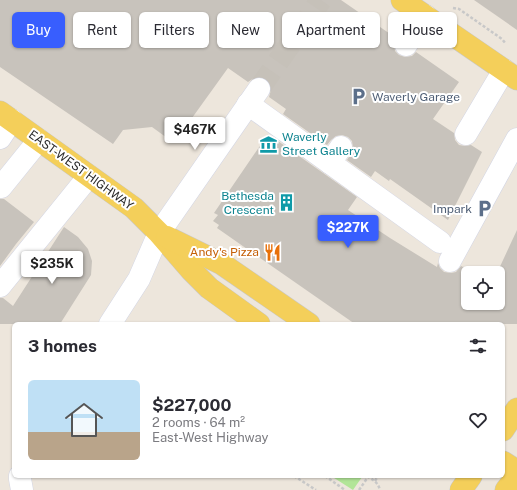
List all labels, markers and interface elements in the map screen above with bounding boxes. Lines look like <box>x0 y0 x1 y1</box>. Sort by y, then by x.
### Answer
chip: Buy <box>12 12 65 48</box>
chip: Rent <box>73 12 131 48</box>
chip: Filters <box>139 12 209 48</box>
chip: New <box>217 12 274 48</box>
chip: Apartment <box>282 12 380 48</box>
chip: House <box>388 12 457 48</box>
parking icon: Waverly Garage <box>349 87 369 107</box>
place label: Waverly Garage <box>372 90 460 104</box>
pin: $467K <box>167 117 223 151</box>
text: $467K <box>173 122 217 137</box>
street label: EAST-WEST HIGHWAY <box>26 127 137 213</box>
place label: Waverly Street Gallery <box>282 130 361 158</box>
museum icon: Waverly Street Gallery <box>259 134 279 154</box>
place label: Bethesda Crescent <box>221 189 274 217</box>
building icon: Bethesda Crescent <box>277 193 297 213</box>
parking icon: Impark <box>475 199 495 219</box>
place label: Impark <box>433 202 472 216</box>
pin: $227K <box>320 215 376 249</box>
text: $227K <box>327 220 369 235</box>
restaurant icon: Andy's Pizza <box>262 242 282 262</box>
place label: Andy's Pizza <box>190 245 259 259</box>
pin: $235K <box>24 251 80 285</box>
text: $235K <box>30 256 74 271</box>
map controls <box>461 266 505 310</box>
button: locate <box>461 266 505 310</box>
icon: filters <box>467 335 489 357</box>
text: 3 homes <box>28 336 97 356</box>
text: $227,000 <box>152 395 231 415</box>
icon: home <box>60 396 108 444</box>
icon: heart <box>467 409 489 431</box>
text: 2 rooms · 64 m² <box>152 415 245 430</box>
text: East-West Highway <box>152 430 268 445</box>

